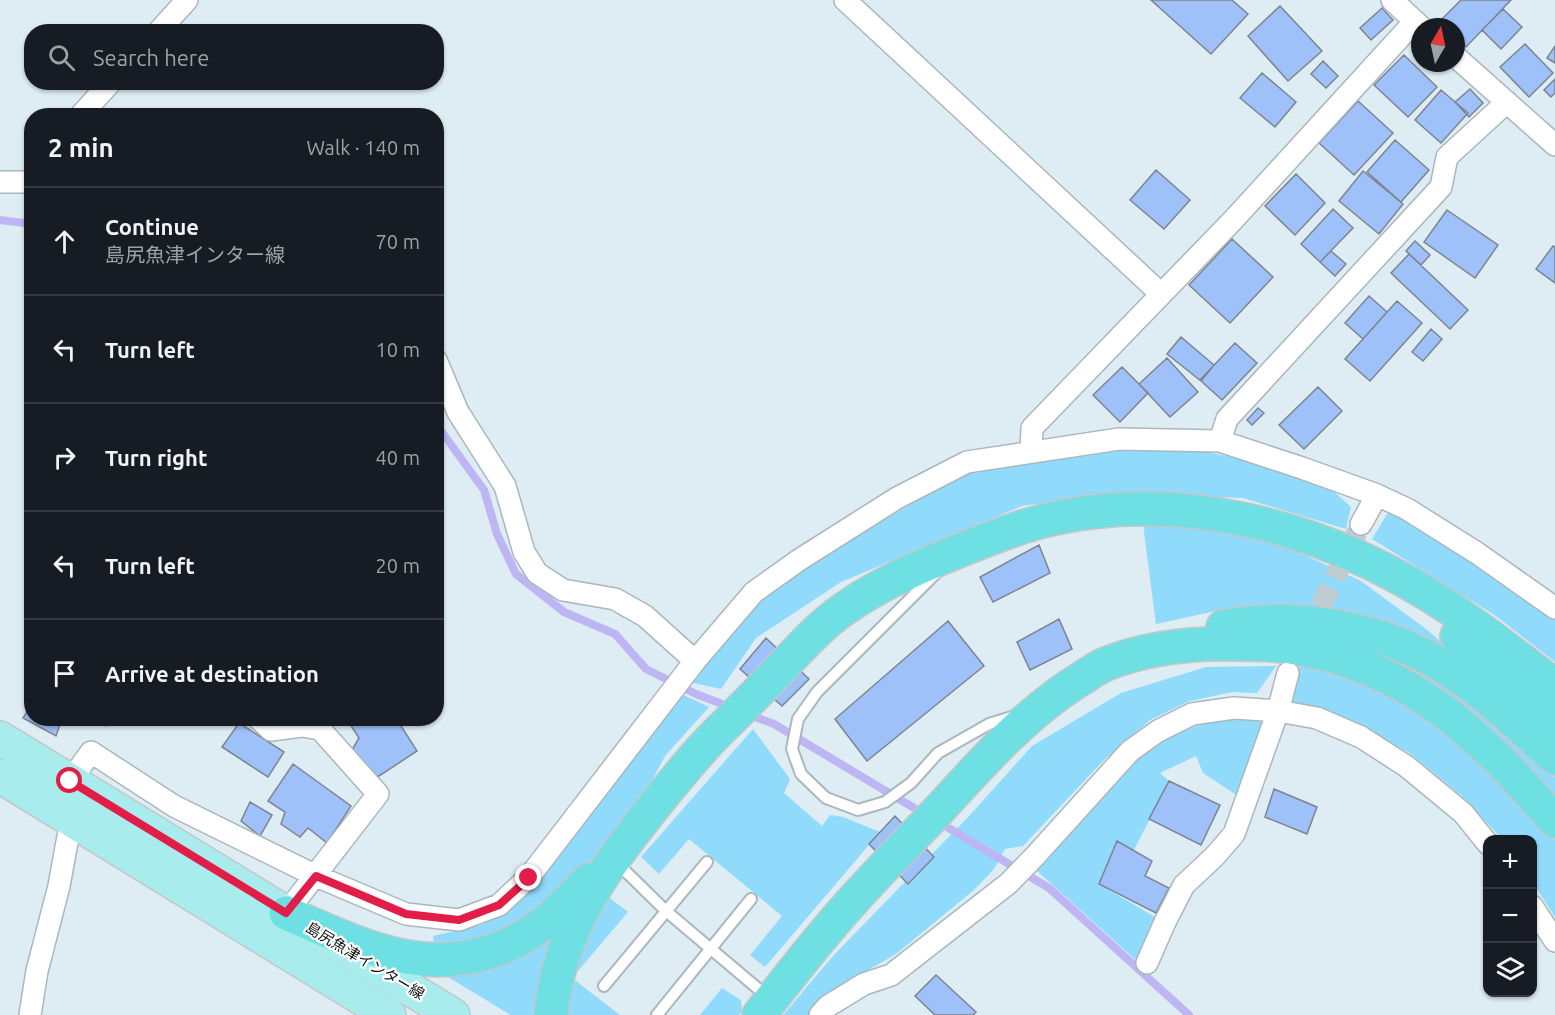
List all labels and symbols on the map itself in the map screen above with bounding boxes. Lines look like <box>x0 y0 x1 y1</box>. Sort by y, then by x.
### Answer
north arrow <box>1411 18 1465 72</box>
route start <box>56 767 82 793</box>
route end <box>515 864 541 890</box>
street label: 島尻魚津インター線 <box>303 919 428 1003</box>

